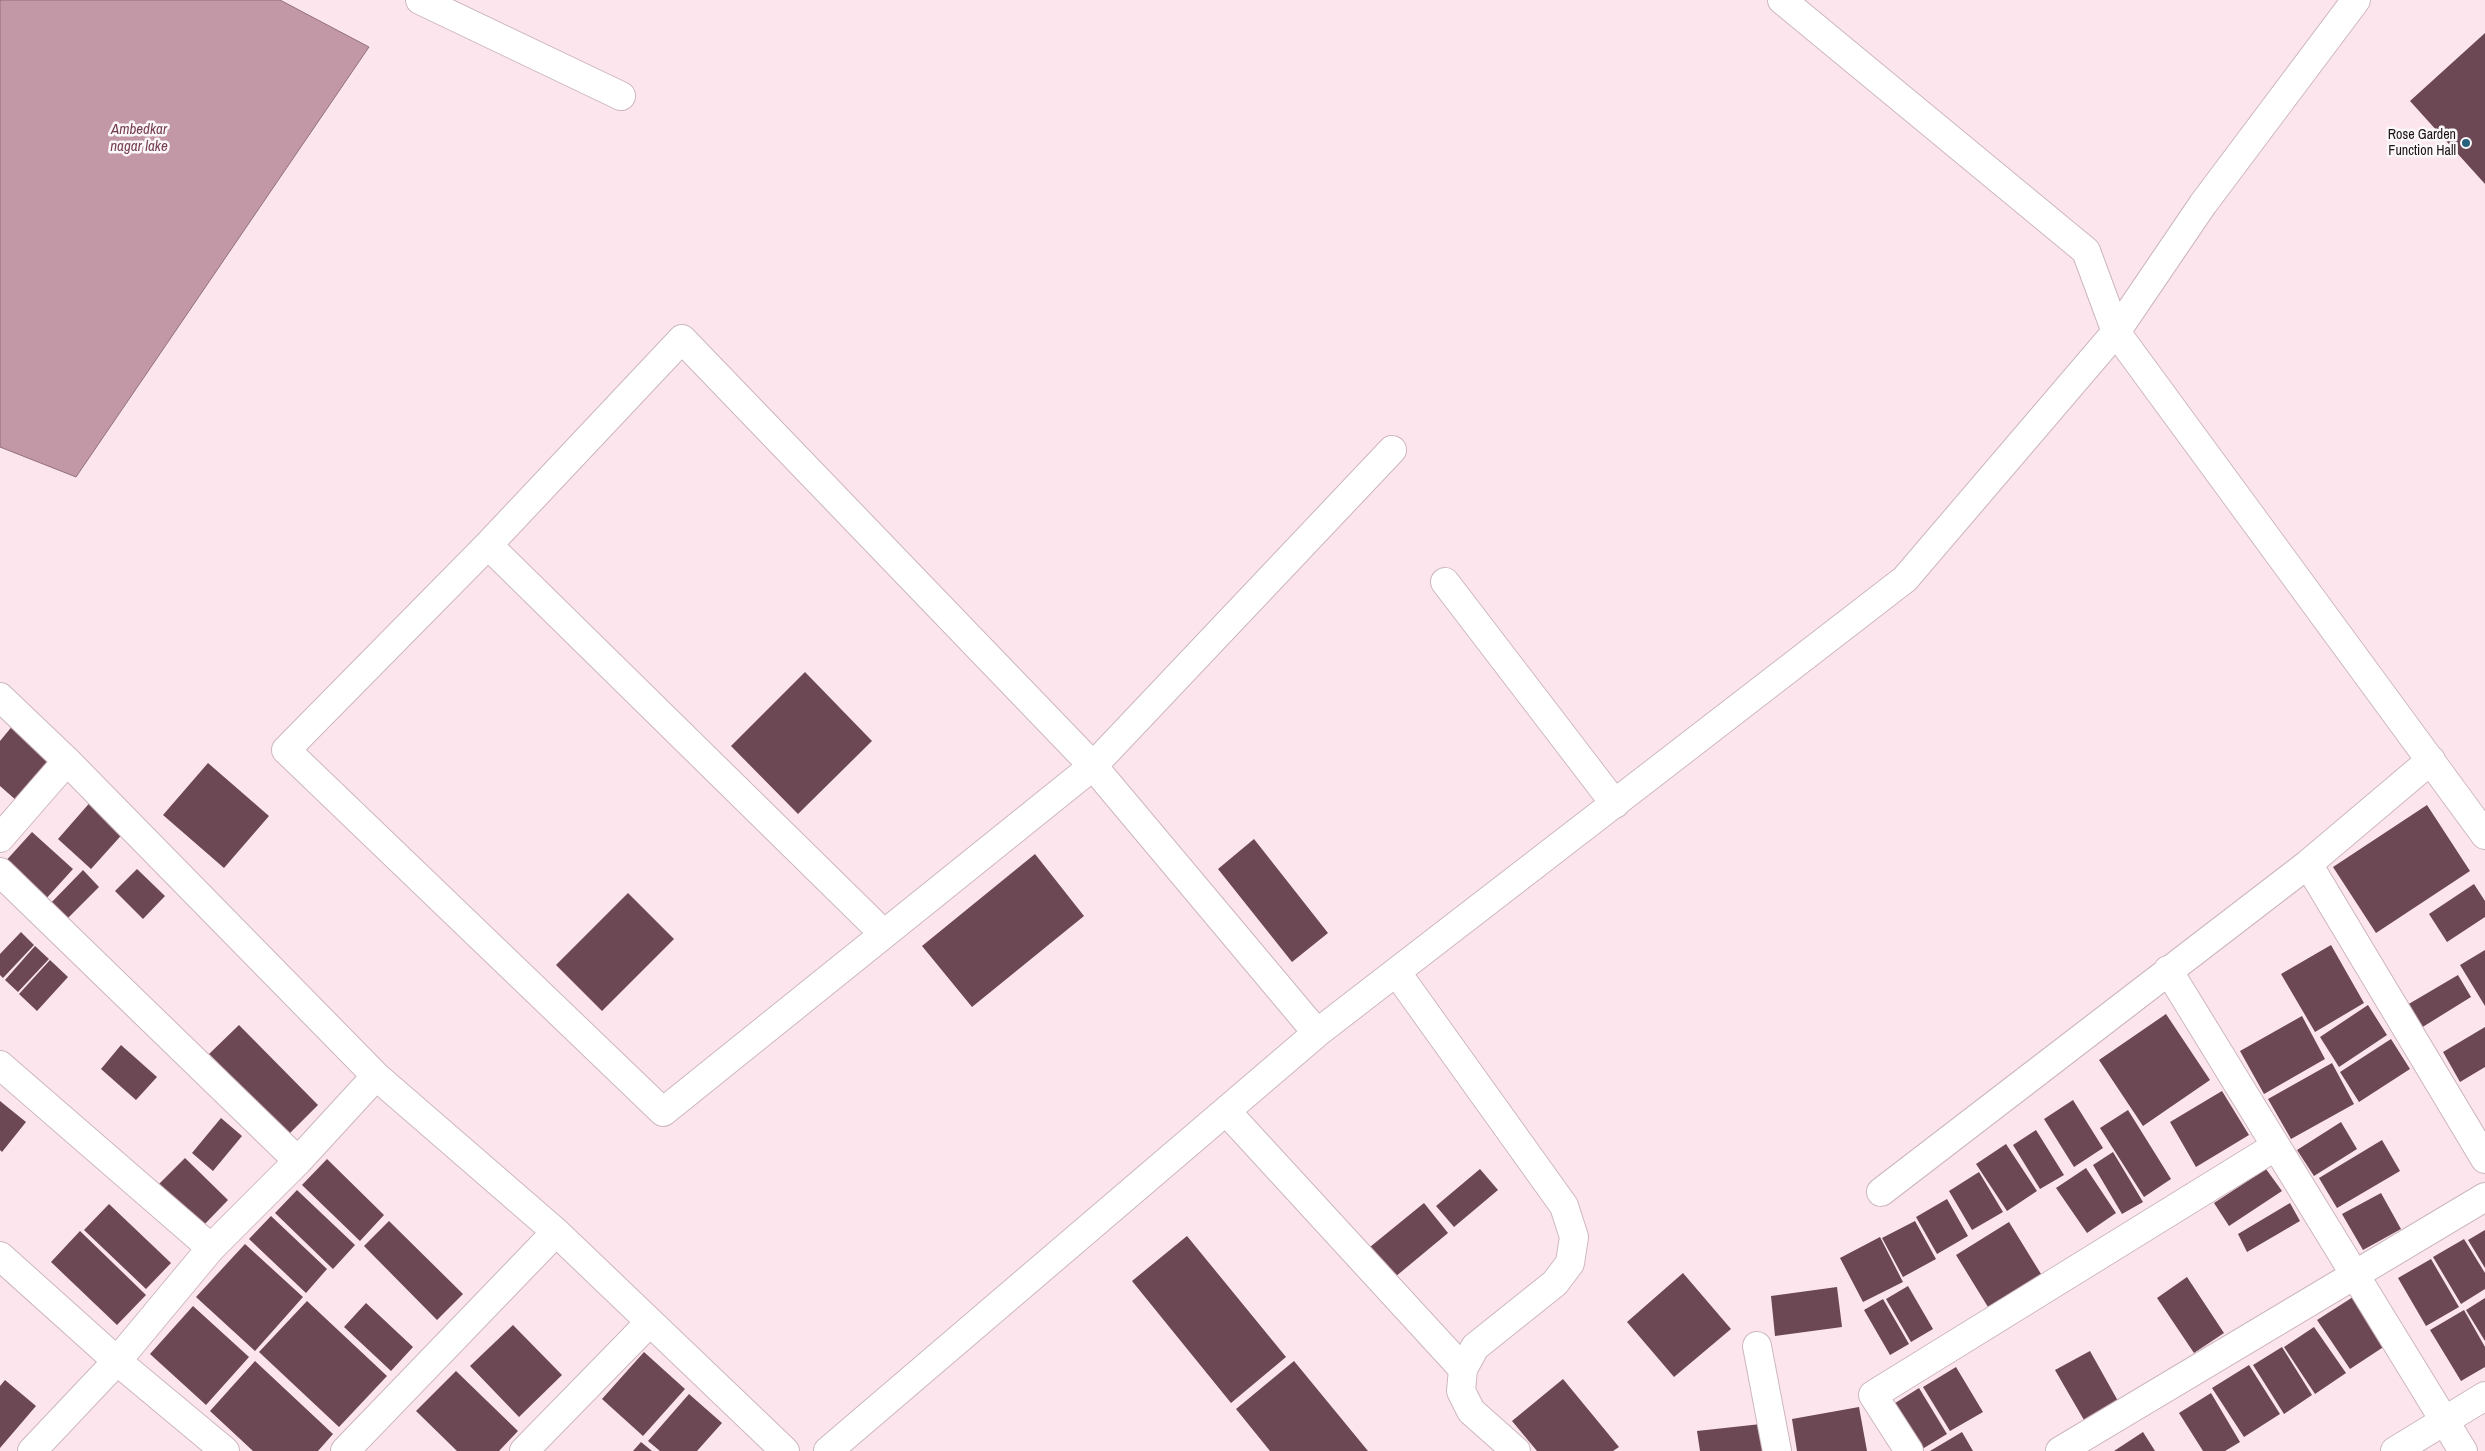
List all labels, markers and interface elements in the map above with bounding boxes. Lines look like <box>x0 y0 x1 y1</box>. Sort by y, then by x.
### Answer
water label: Ambedkar nagar lake <box>110 121 168 156</box>
place label: Rose Garden Function Hall <box>2388 127 2456 160</box>
marker: Rose Garden Function Hall <box>2460 137 2472 149</box>

